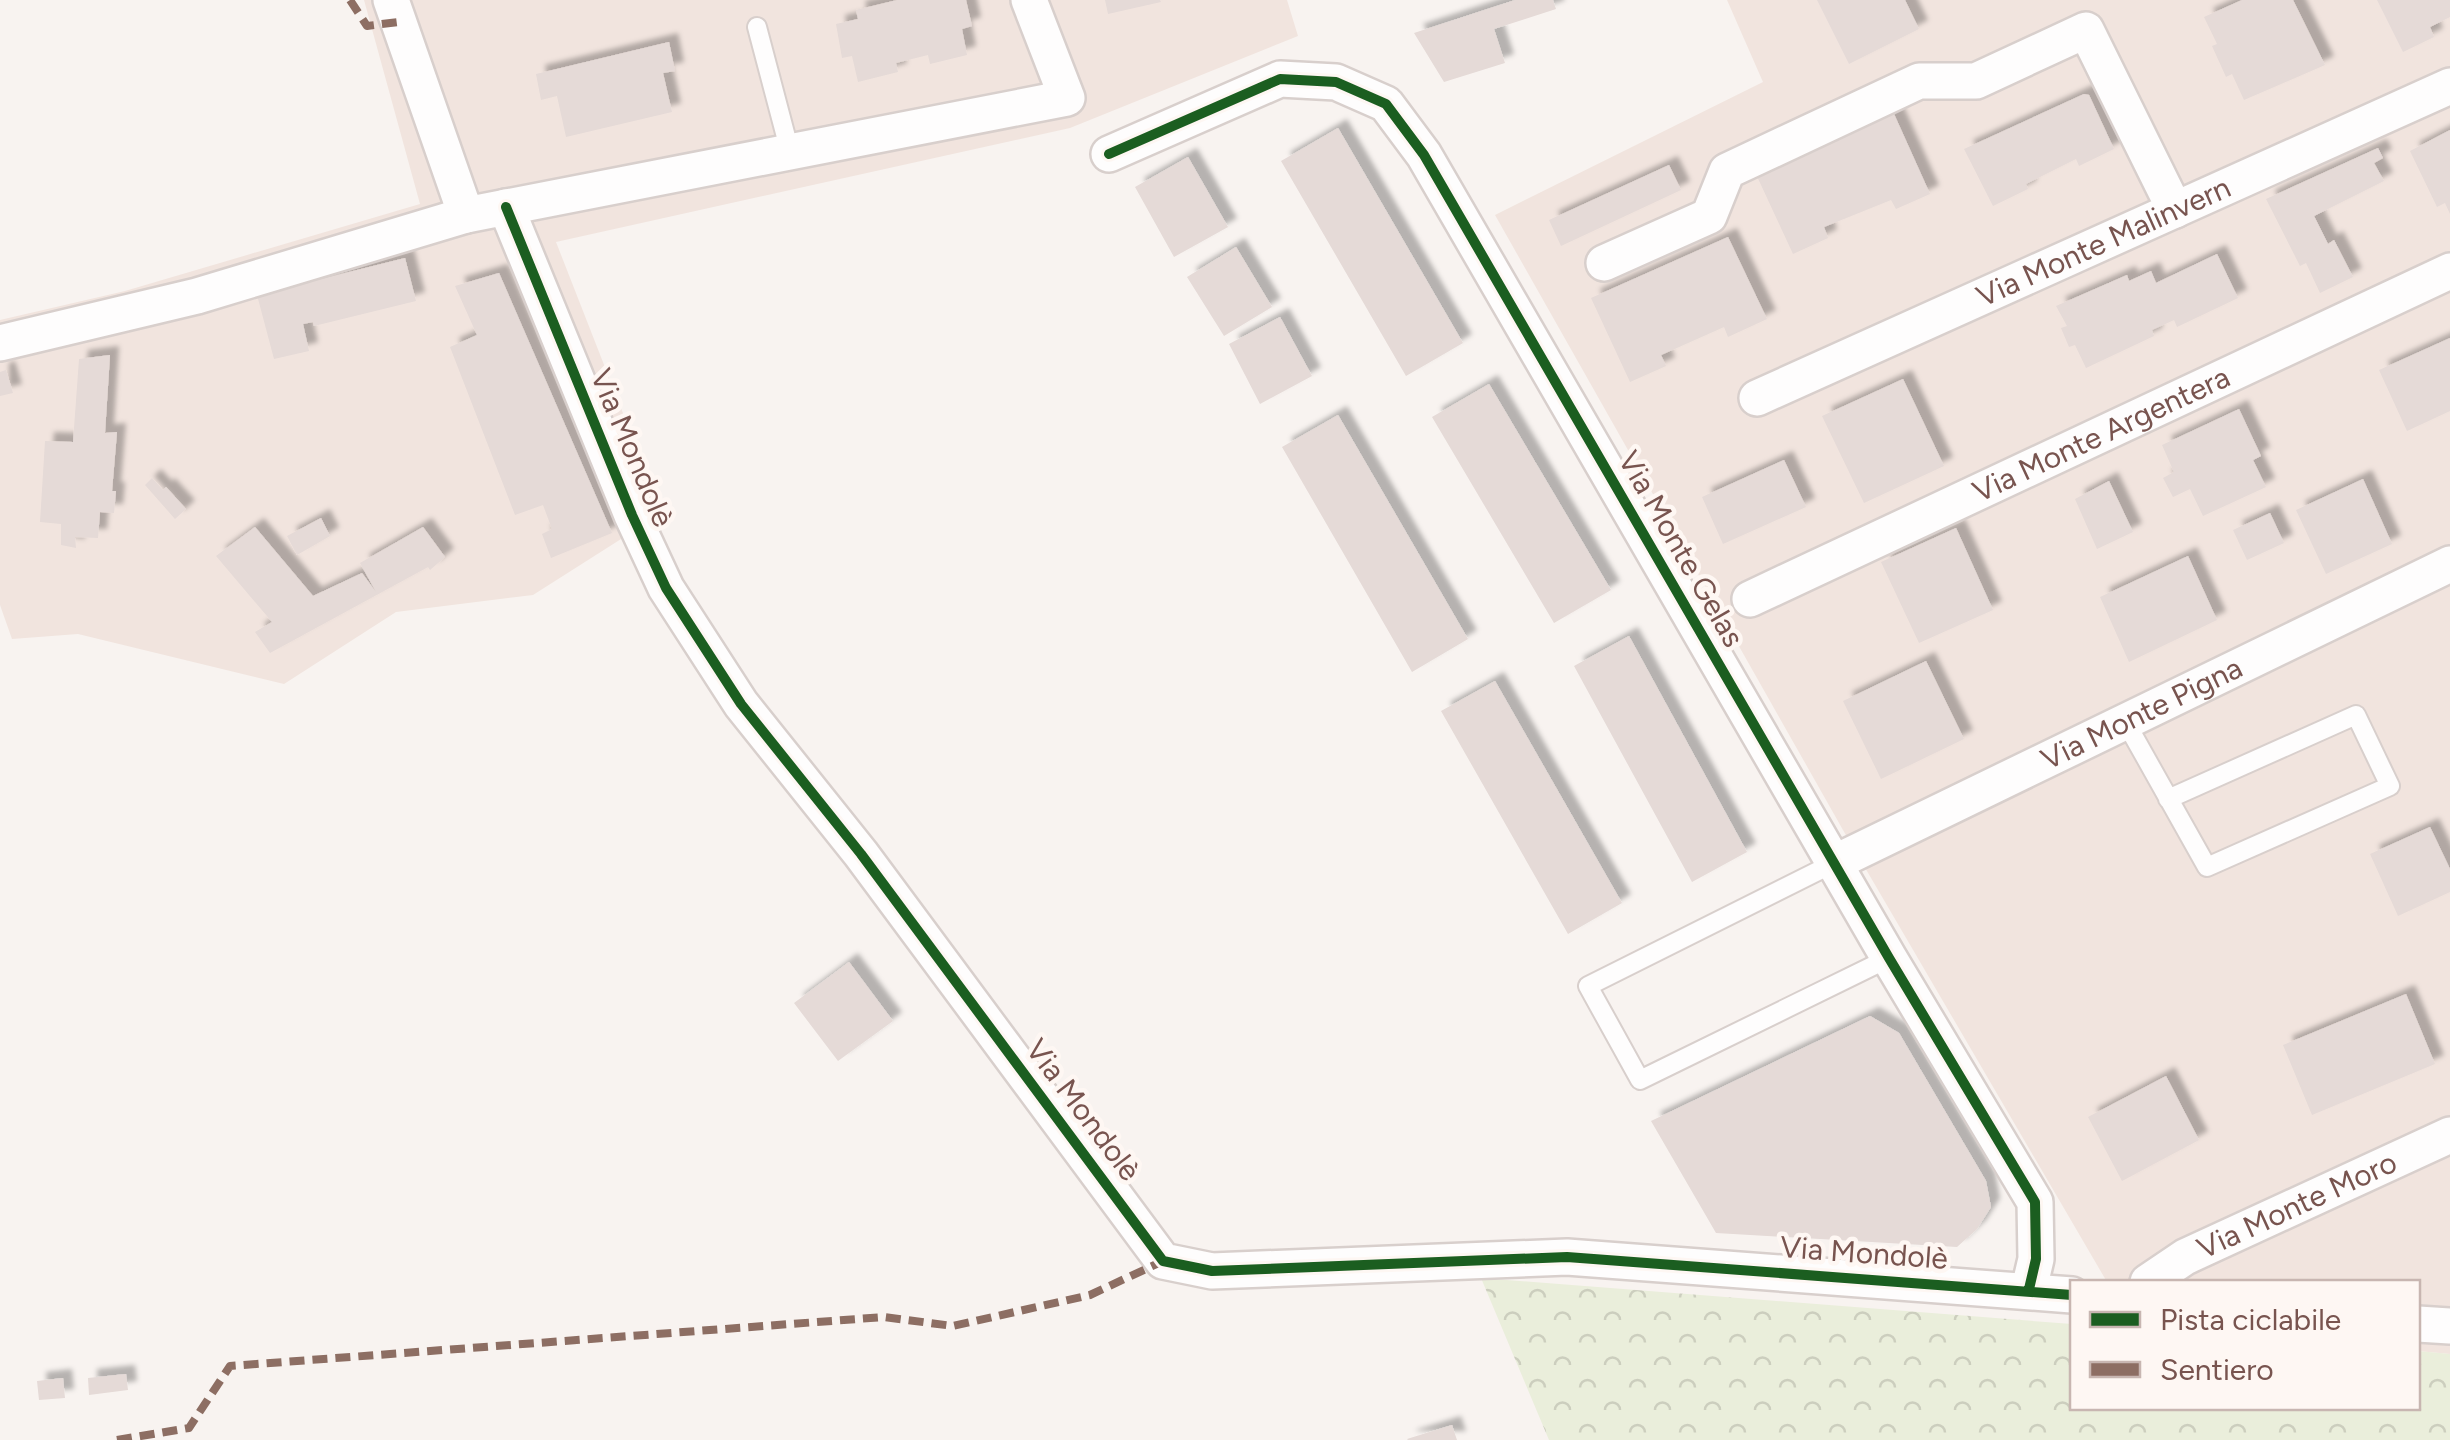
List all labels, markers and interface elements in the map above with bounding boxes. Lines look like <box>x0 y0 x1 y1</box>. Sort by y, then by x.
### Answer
street label: Via Monte Malinvern <box>1971 168 2236 315</box>
street label: Via Monte Argentera <box>1967 358 2236 510</box>
street label: Via Mondolè <box>583 363 682 532</box>
street label: Via Monte Gelas <box>1610 444 1752 653</box>
street label: Via Monte Pigna <box>2035 649 2248 778</box>
street label: Via Mondolè <box>1018 1031 1149 1188</box>
street label: Via Monte Moro <box>2191 1143 2402 1267</box>
street label: Via Mondolè <box>1779 1228 1949 1277</box>
legend <box>2070 1280 2420 1410</box>
text: Pista ciclabile <box>2160 1301 2341 1338</box>
text: Sentiero <box>2160 1351 2274 1388</box>

